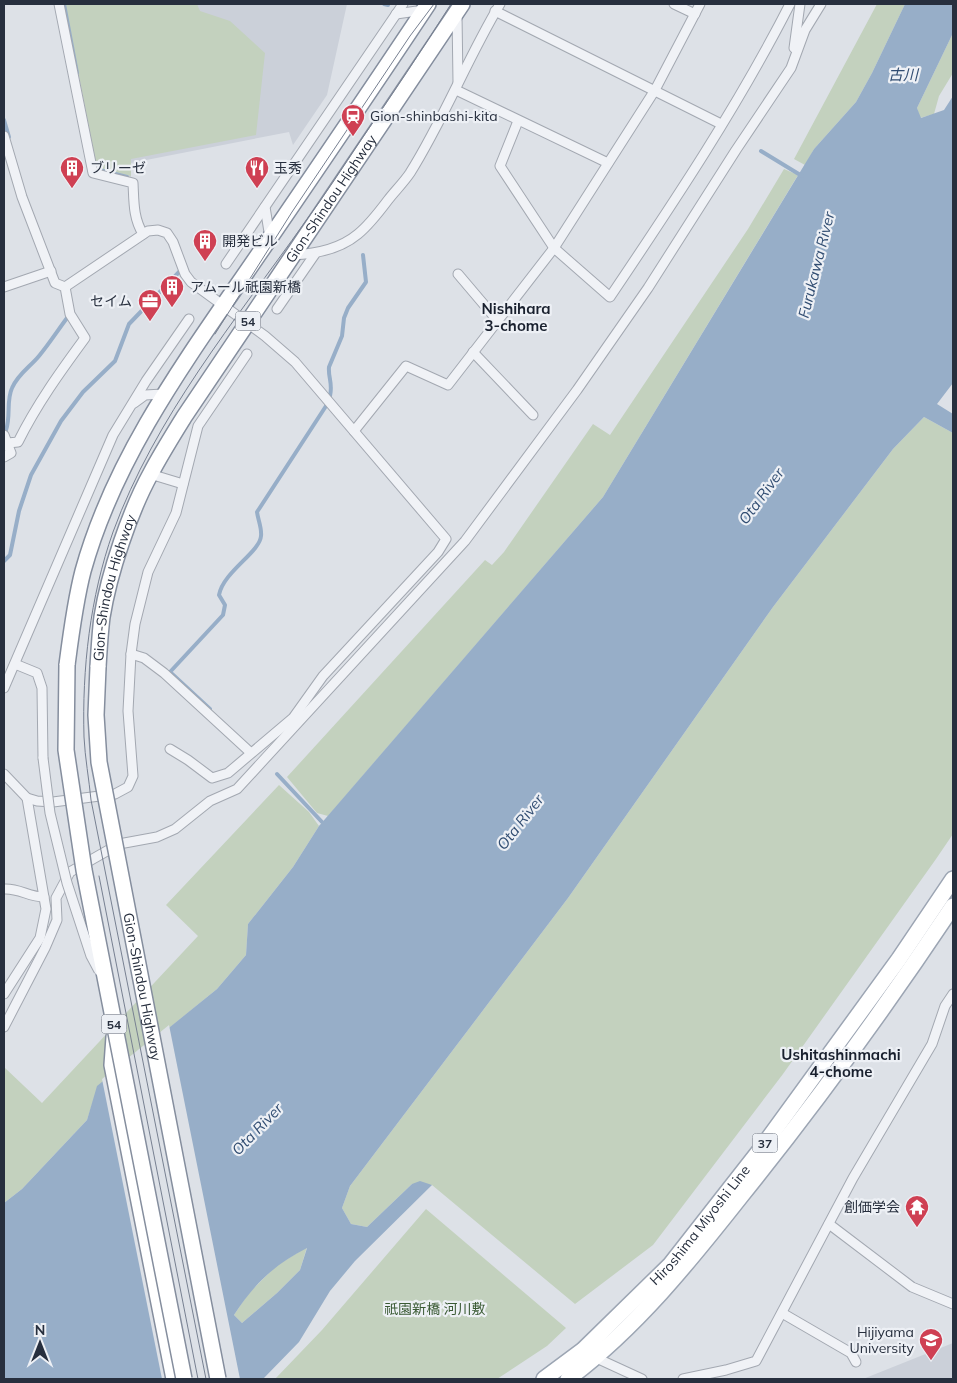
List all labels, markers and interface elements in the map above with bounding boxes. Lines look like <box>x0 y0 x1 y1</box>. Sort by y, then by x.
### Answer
water label: 古川 <box>888 65 920 84</box>
station icon: Gion-shinbashi-kita <box>340 103 366 137</box>
place label: Gion-shinbashi-kita <box>370 107 498 125</box>
street label: Gion-Shindou Highway <box>281 131 381 266</box>
building icon: ブリーゼ <box>59 155 85 189</box>
restaurant icon: 玉秀 <box>244 155 270 189</box>
place label: ブリーゼ <box>90 159 146 177</box>
place label: 玉秀 <box>274 159 302 177</box>
water label: Furukawa River <box>794 209 839 320</box>
building icon: 開発ビル <box>192 228 218 262</box>
place label: 開発ビル <box>222 232 278 250</box>
building icon: アムール祇園新橋 <box>159 274 185 308</box>
place label: アムール祇園新橋 <box>190 278 301 296</box>
office icon: セイム <box>137 288 163 322</box>
place label: セイム <box>90 292 132 310</box>
district label: Nishihara 3-chome <box>481 299 551 335</box>
road number: 54 <box>236 312 260 331</box>
water label: Ota River <box>734 464 788 528</box>
street label: Gion-Shindou Highway <box>89 511 140 662</box>
water label: Ota River <box>492 790 548 854</box>
street label: Gion-Shindou Highway <box>119 911 166 1063</box>
road number: 54 <box>102 1014 126 1034</box>
district label: Ushitashinmachi 4-chome <box>781 1045 901 1081</box>
water label: Ota River <box>228 1099 287 1159</box>
road number: 37 <box>752 1134 778 1152</box>
street label: Hiroshima Miyoshi Line <box>646 1161 754 1289</box>
temple icon: 創価学会 <box>904 1194 930 1228</box>
place label: 創価学会 <box>844 1198 900 1216</box>
park label: 祇園新橋 河川敷 <box>384 1300 486 1318</box>
north arrow <box>15 1318 65 1368</box>
text: N <box>35 1321 45 1339</box>
place label: Hijiyama University <box>850 1323 915 1357</box>
school or university icon: Hijiyama University <box>918 1327 944 1361</box>

